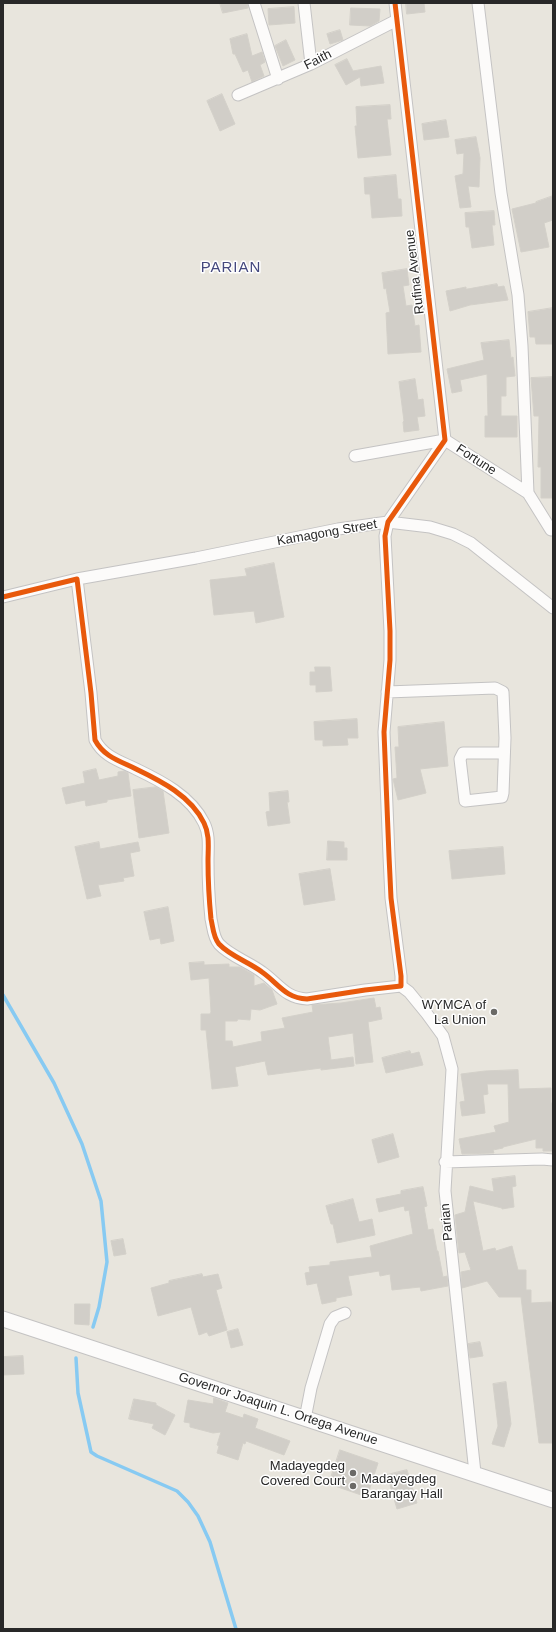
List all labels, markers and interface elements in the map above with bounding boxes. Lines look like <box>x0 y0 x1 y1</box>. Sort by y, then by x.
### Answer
street label: Faith <box>302 46 334 74</box>
street label: Rufina Avenue <box>402 229 428 315</box>
district label: PARIAN <box>201 259 261 277</box>
street label: Fortune <box>453 441 499 479</box>
street label: Kamagong Street <box>276 517 378 549</box>
place label: WYMCA of La Union <box>422 997 486 1028</box>
marker: WYMCA of La Union <box>489 1007 499 1017</box>
street label: Parian <box>438 1203 456 1241</box>
street label: Governor Joaquin L. Ortega Avenue <box>176 1369 380 1449</box>
place label: Madayegdeg Covered Court <box>260 1458 345 1489</box>
marker: Madayegdeg Covered Court <box>348 1468 358 1478</box>
place label: Madayegdeg Barangay Hall <box>361 1471 443 1502</box>
marker: Madayegdeg Barangay Hall <box>348 1481 358 1491</box>

